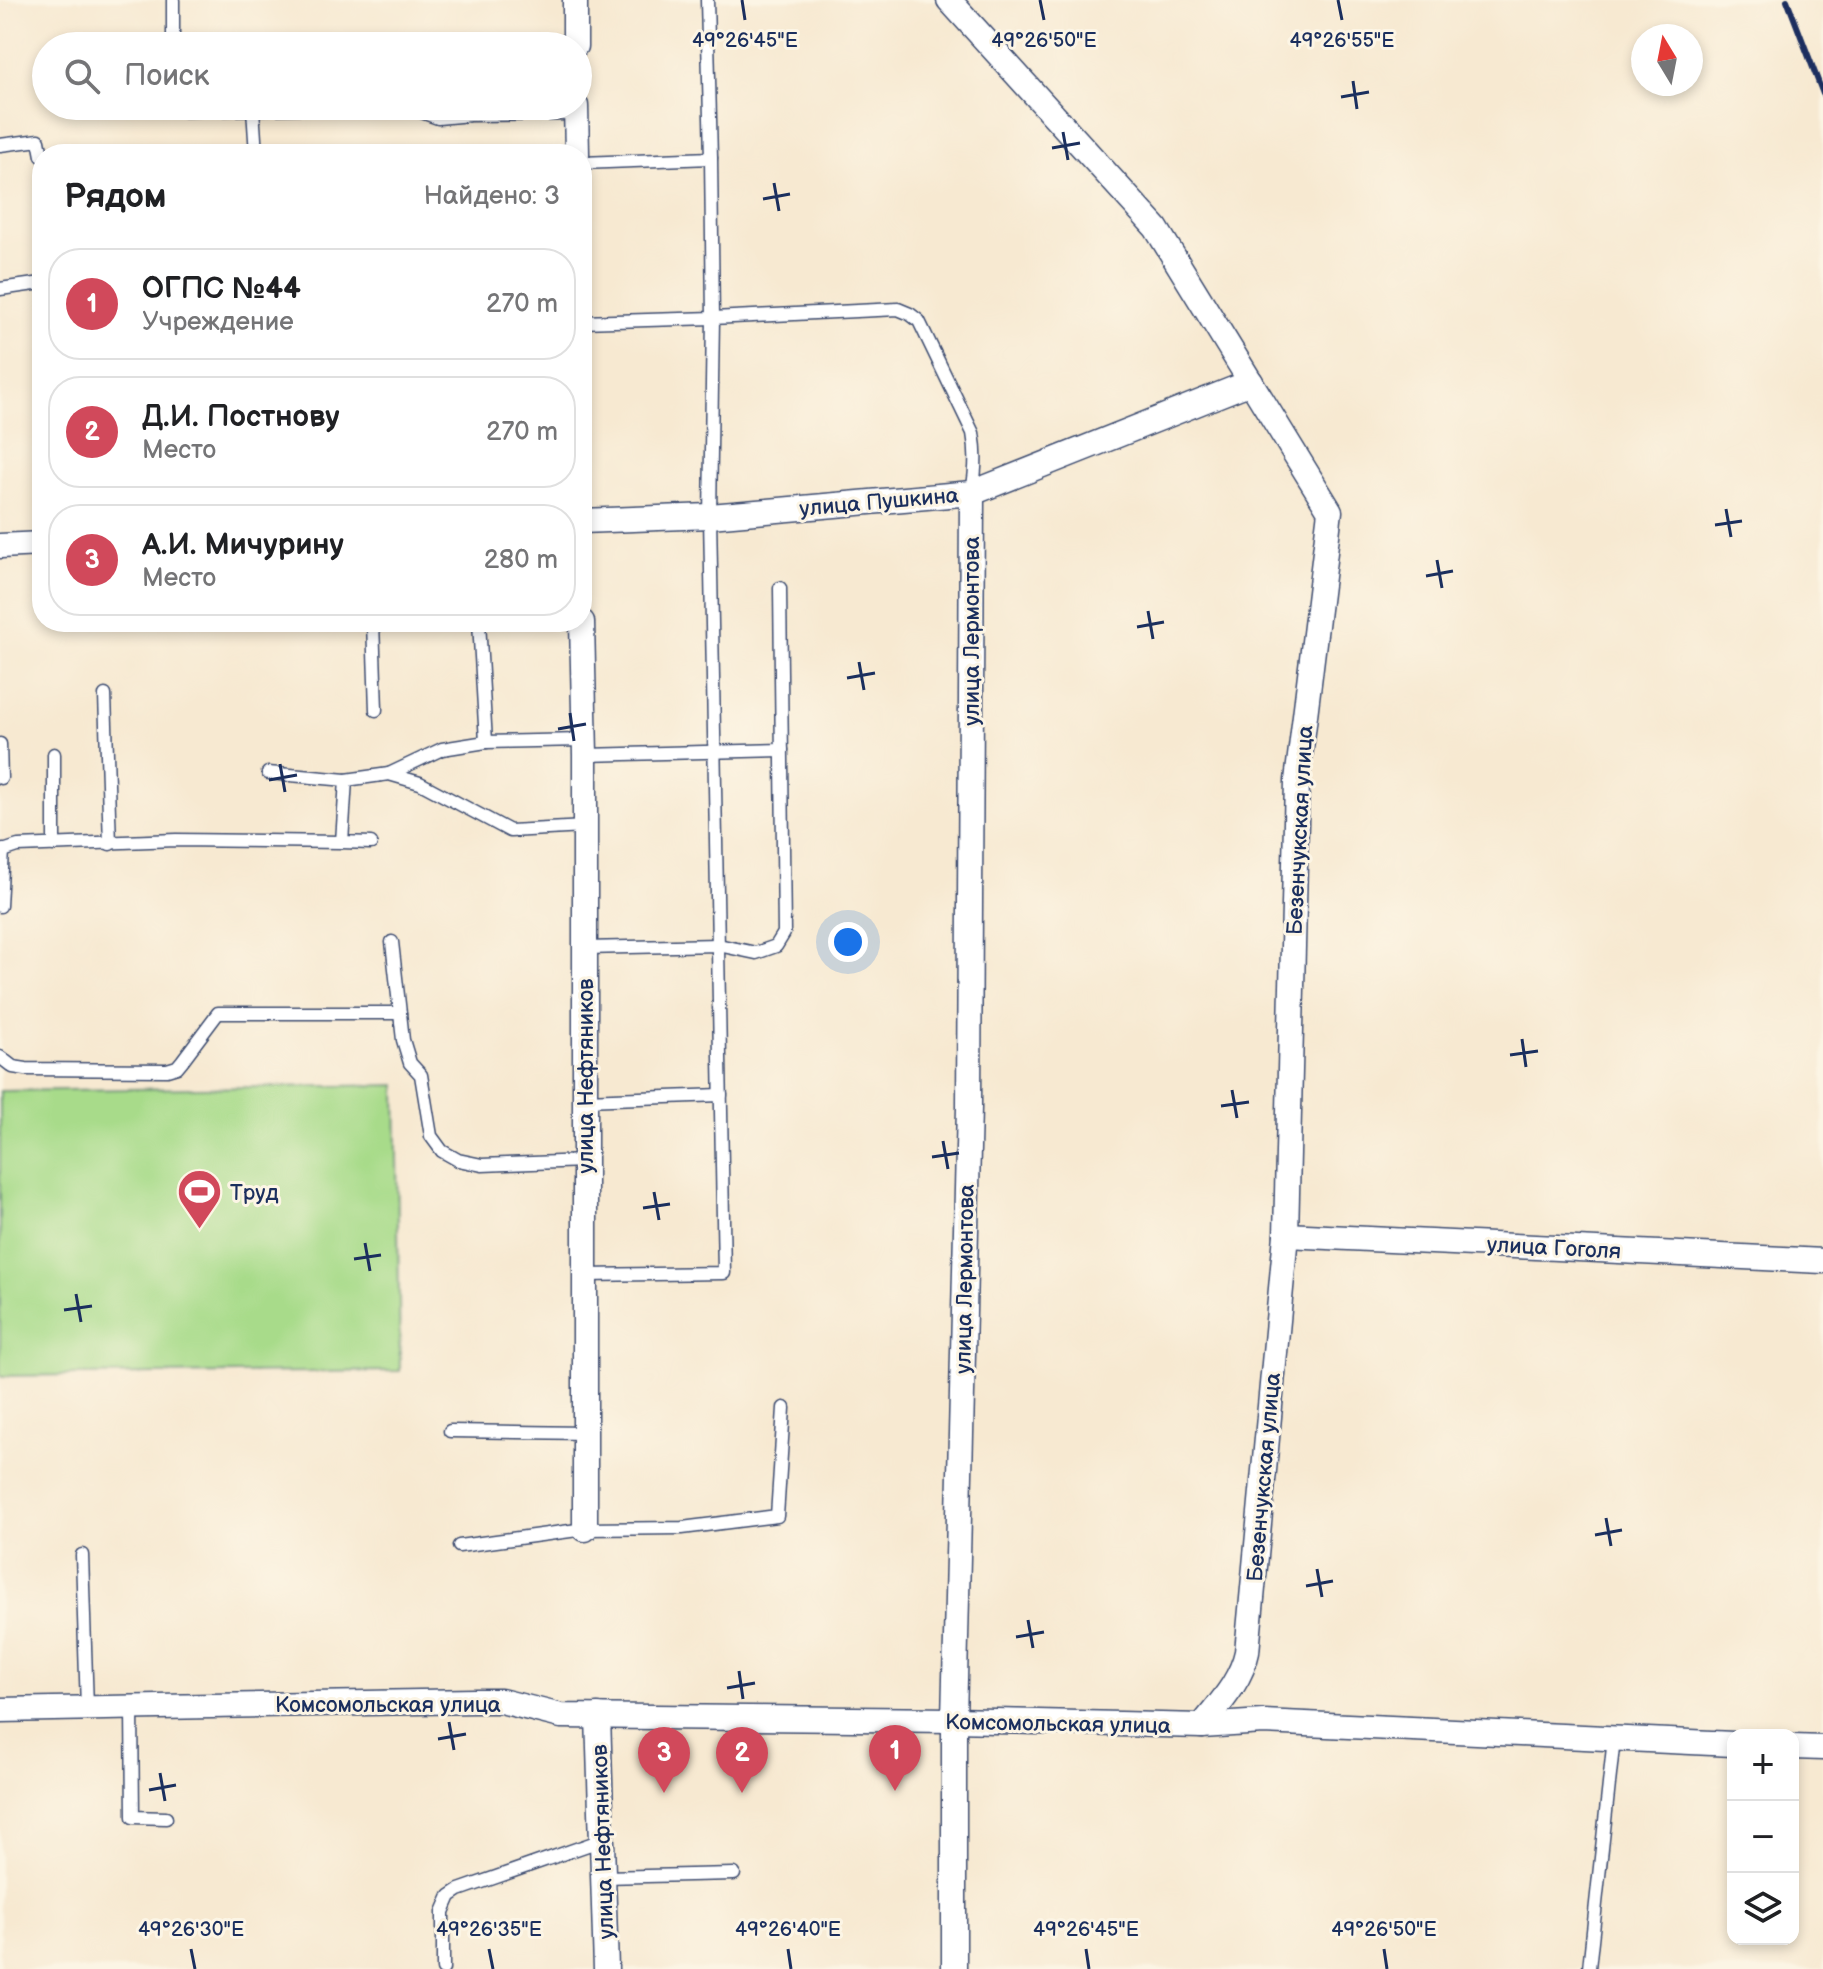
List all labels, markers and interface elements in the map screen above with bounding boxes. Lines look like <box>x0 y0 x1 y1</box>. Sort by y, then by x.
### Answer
north arrow <box>1631 24 1703 96</box>
text: 49°26'45"E <box>692 29 798 53</box>
text: 49°26'50"E <box>991 29 1097 53</box>
text: 49°26'55"E <box>1289 29 1395 53</box>
search box <box>32 32 592 120</box>
icon: search <box>60 54 104 98</box>
text: Поиск <box>124 58 210 94</box>
text: Рядом <box>64 176 166 217</box>
text: Найдено: 3 <box>424 181 560 212</box>
text: ОГПС №44 <box>142 271 301 307</box>
text: 1 <box>87 289 97 320</box>
text: 270 m <box>486 289 558 320</box>
text: Учреждение <box>142 307 294 338</box>
text: Д.И. Постнову <box>142 399 340 435</box>
text: 2 <box>84 417 100 448</box>
text: 270 m <box>486 417 558 448</box>
text: Место <box>142 435 216 466</box>
street label: улица Пушкина <box>798 482 960 523</box>
text: А.И. Мичурину <box>142 527 344 563</box>
street label: улица Лермонтова <box>959 536 986 726</box>
text: 3 <box>84 545 100 576</box>
text: 280 m <box>484 545 558 576</box>
text: Место <box>142 563 216 594</box>
street label: Безенчукская улица <box>1282 725 1319 936</box>
your location <box>828 922 868 962</box>
street label: улица Нефтяников <box>573 978 600 1173</box>
sports icon: Труд <box>175 1168 223 1231</box>
place label: Труд <box>230 1180 279 1207</box>
street label: улица Лермонтова <box>950 1184 981 1374</box>
street label: улица Гоголя <box>1486 1231 1622 1265</box>
street label: Безенчукская улица <box>1242 1371 1287 1583</box>
street label: Комсомольская улица <box>275 1692 501 1719</box>
street label: Комсомольская улица <box>945 1709 1171 1740</box>
pin: 1 <box>869 1725 921 1791</box>
pin: 3 <box>638 1727 690 1793</box>
pin: 2 <box>716 1727 768 1793</box>
map controls <box>1727 1729 1799 1945</box>
button: + <box>1727 1729 1799 1801</box>
street label: улица Нефтяников <box>587 1744 620 1940</box>
button: − <box>1727 1801 1799 1873</box>
button: layers <box>1727 1873 1799 1945</box>
text: 49°26'30"E <box>138 1918 244 1942</box>
text: 49°26'35"E <box>436 1918 542 1942</box>
text: 49°26'40"E <box>735 1918 841 1942</box>
text: 49°26'45"E <box>1033 1918 1139 1942</box>
text: 49°26'50"E <box>1331 1918 1437 1942</box>

